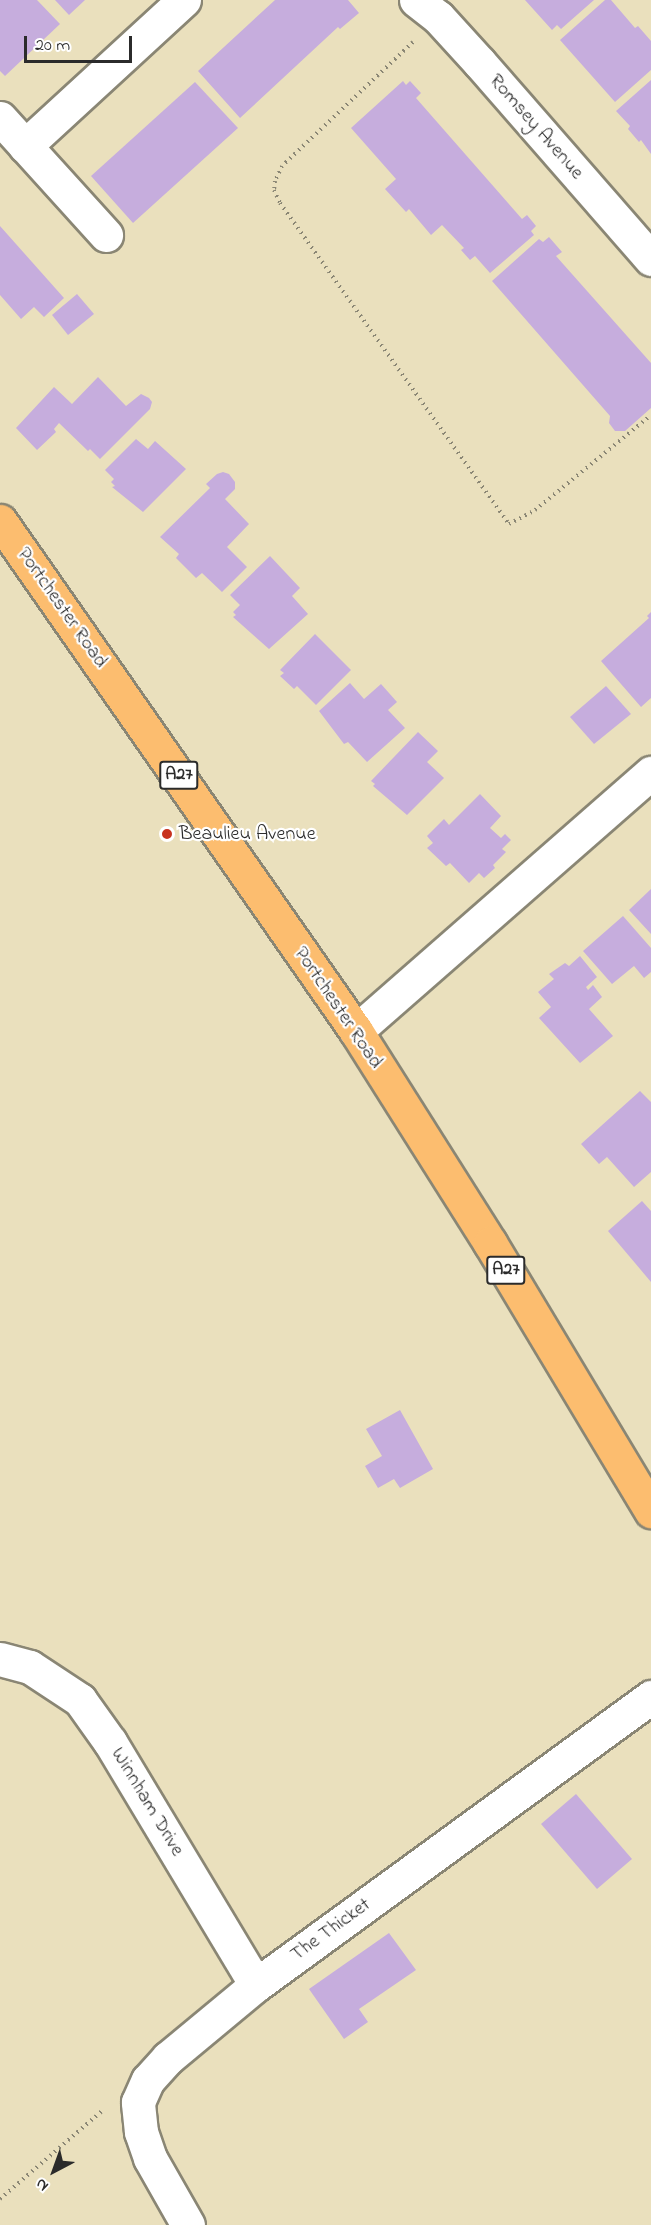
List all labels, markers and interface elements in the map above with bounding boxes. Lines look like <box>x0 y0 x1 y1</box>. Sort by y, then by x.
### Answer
scale bar <box>27 24 135 62</box>
text: 20 m <box>35 33 70 59</box>
street label: Romsey Avenue <box>484 69 588 185</box>
street label: Portchester Road <box>12 543 112 673</box>
road number: A27 <box>158 760 200 790</box>
place label: Beaulieu Avenue <box>179 822 316 846</box>
marker: Beaulieu Avenue <box>160 827 174 841</box>
street label: Portchester Road <box>288 943 388 1073</box>
road number: A27 <box>485 1255 527 1285</box>
street label: Winnham Drive <box>105 1743 189 1861</box>
street label: The Thicket <box>286 1893 376 1967</box>
north arrow <box>24 2141 84 2201</box>
text: N <box>30 2172 54 2197</box>

